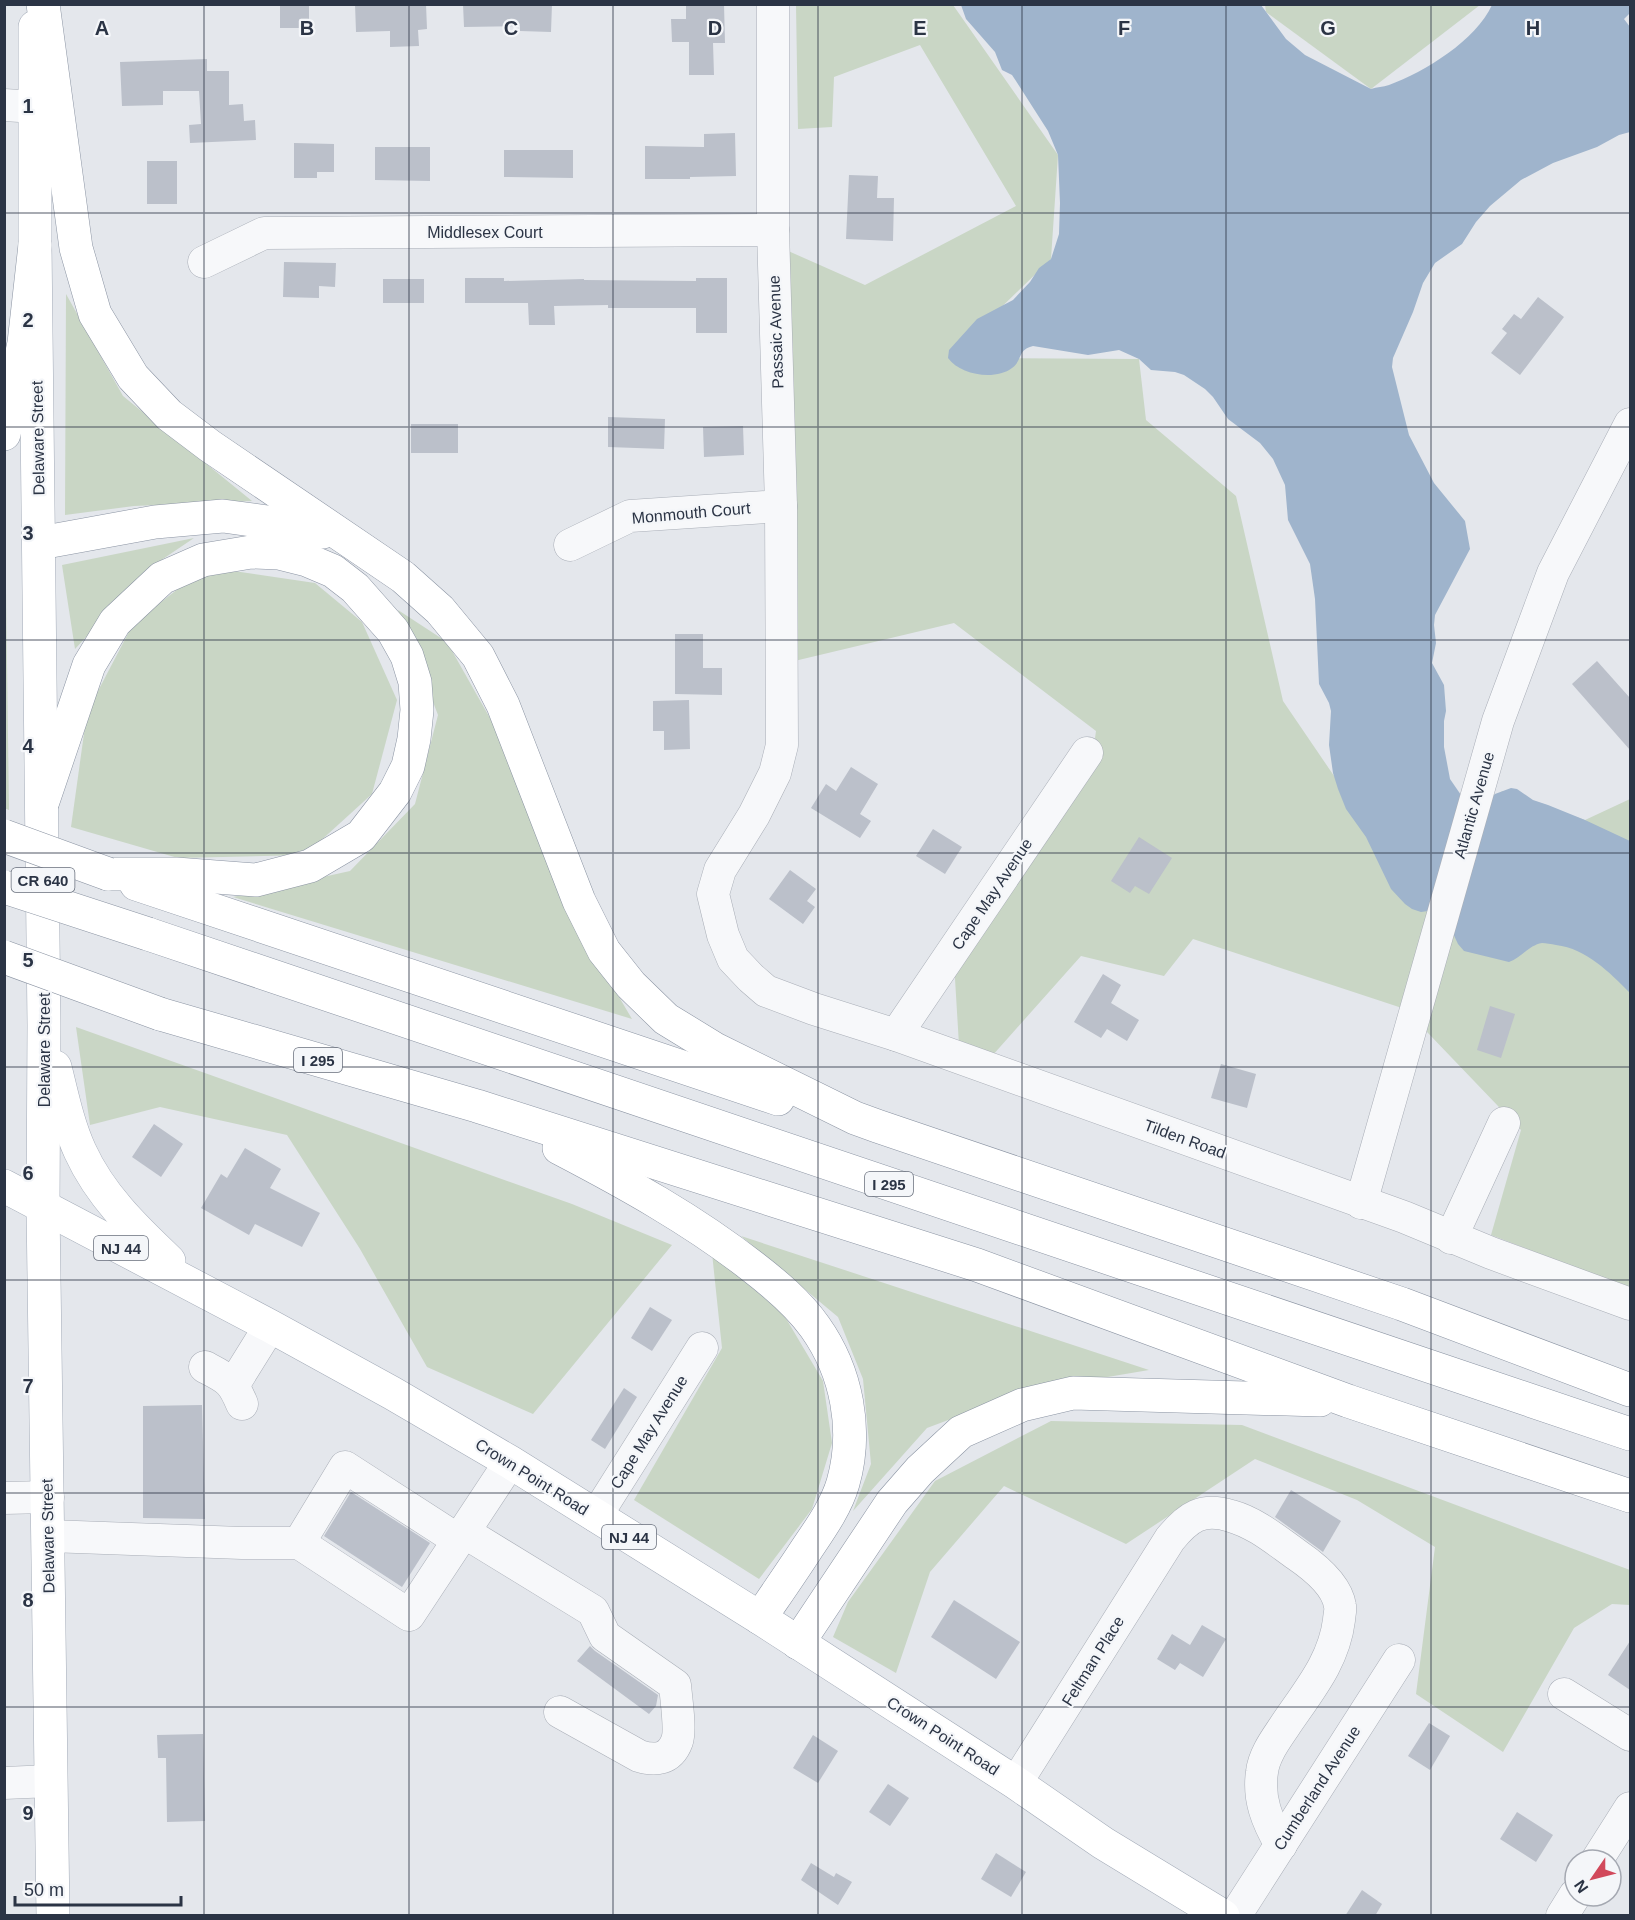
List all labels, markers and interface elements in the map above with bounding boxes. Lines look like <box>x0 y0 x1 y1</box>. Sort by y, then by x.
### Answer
text: A <box>95 17 109 39</box>
text: B <box>300 17 314 39</box>
text: C <box>504 17 518 39</box>
text: D <box>708 17 722 39</box>
text: E <box>913 17 927 39</box>
text: F <box>1118 17 1130 39</box>
text: G <box>1320 17 1336 39</box>
text: H <box>1526 17 1540 39</box>
text: 1 <box>22 95 34 117</box>
street label: Middlesex Court <box>427 224 543 241</box>
street label: Passaic Avenue <box>766 275 786 389</box>
text: 2 <box>22 309 34 331</box>
street label: Delaware Street <box>28 380 47 495</box>
street label: Monmouth Court <box>631 499 752 527</box>
text: 3 <box>22 522 34 544</box>
text: 4 <box>22 735 34 757</box>
street label: Atlantic Avenue <box>1451 750 1497 860</box>
street label: Cape May Avenue <box>948 835 1036 953</box>
road number: CR 640 <box>12 868 74 892</box>
text: 5 <box>22 949 34 971</box>
street label: Delaware Street <box>36 992 53 1107</box>
road number: I 295 <box>294 1048 342 1072</box>
street label: Tilden Road <box>1142 1116 1228 1162</box>
text: 6 <box>22 1162 34 1184</box>
road number: I 295 <box>865 1172 913 1196</box>
road number: NJ 44 <box>94 1236 148 1260</box>
street label: Cape May Avenue <box>607 1372 691 1492</box>
text: 7 <box>22 1375 34 1397</box>
street label: Crown Point Road <box>472 1435 592 1519</box>
street label: Delaware Street <box>38 1478 57 1593</box>
road number: NJ 44 <box>602 1525 656 1549</box>
text: 8 <box>22 1589 34 1611</box>
street label: Feltman Place <box>1059 1613 1127 1709</box>
street label: Crown Point Road <box>884 1694 1002 1778</box>
street label: Cumberland Avenue <box>1270 1723 1364 1853</box>
text: 9 <box>22 1802 34 1824</box>
north arrow <box>1563 1848 1623 1908</box>
scale bar <box>15 1869 182 1907</box>
text: N <box>1571 1877 1591 1896</box>
text: 50 m <box>24 1880 64 1900</box>

